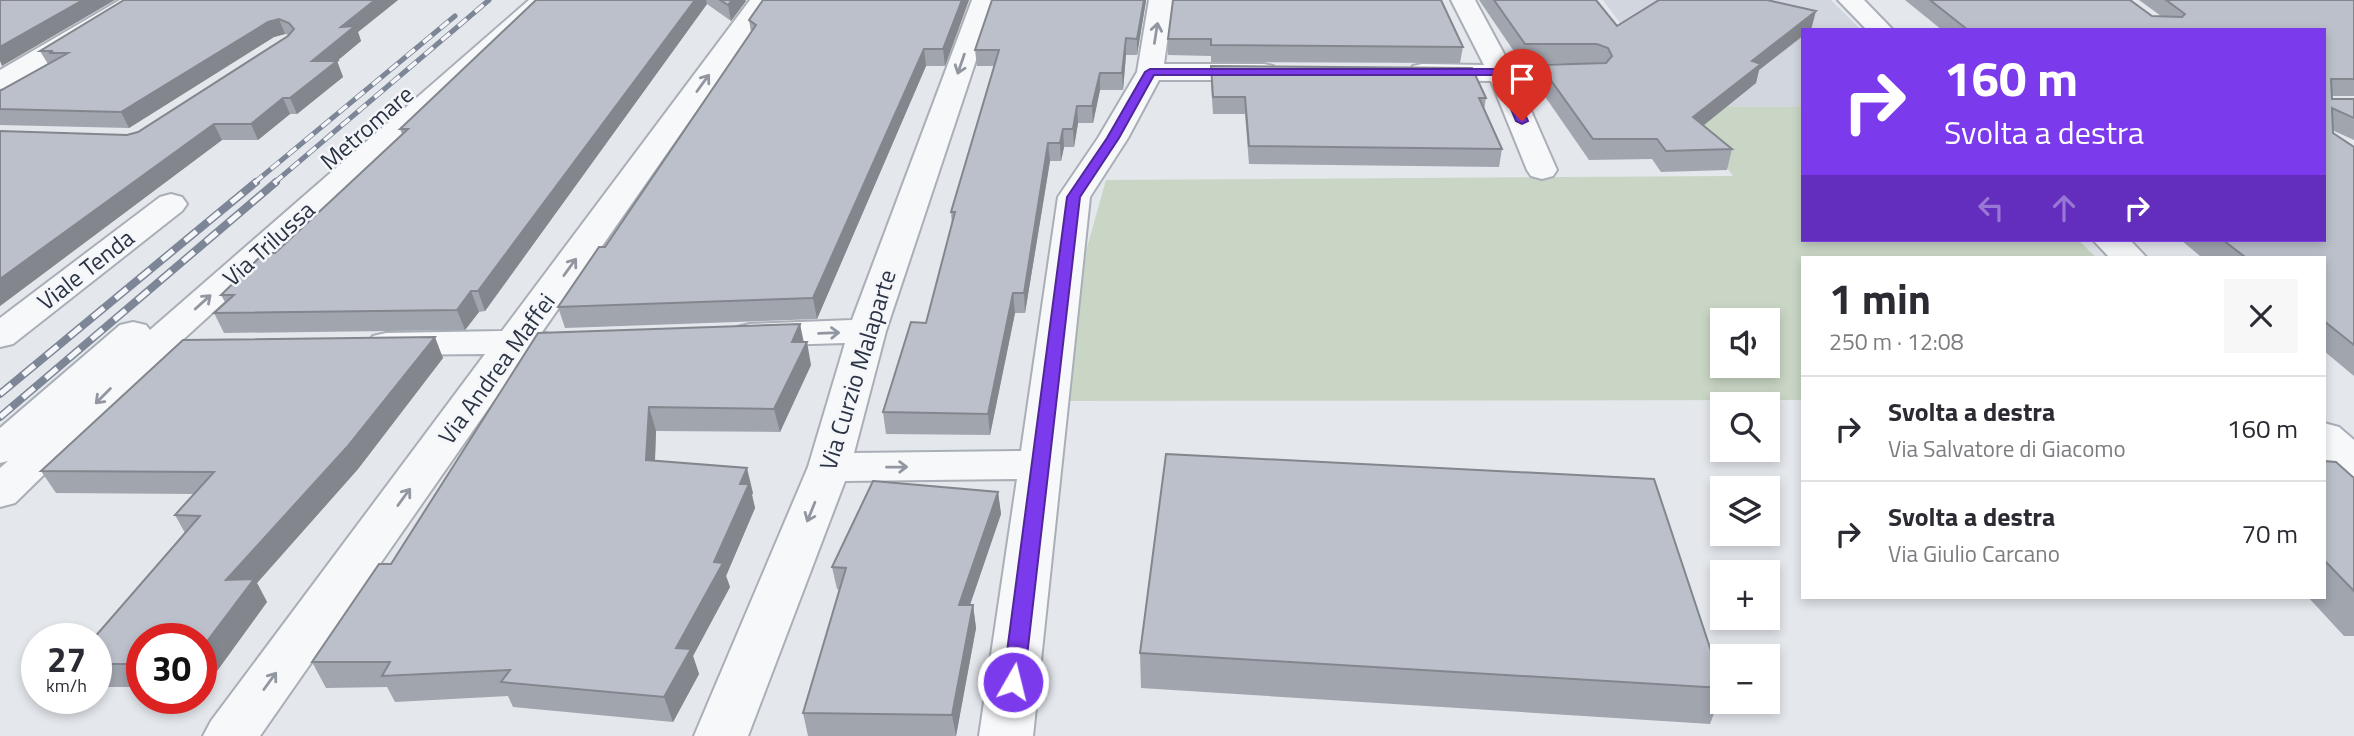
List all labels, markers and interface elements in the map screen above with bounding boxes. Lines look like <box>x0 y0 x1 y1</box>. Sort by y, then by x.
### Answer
one-way arrow <box>1150 22 1163 45</box>
text: 160 m <box>1944 40 2078 115</box>
pin <box>1492 49 1552 121</box>
one-way arrow <box>954 53 966 75</box>
icon: right <box>1829 56 1920 147</box>
icon: arrive <box>1503 60 1541 98</box>
one-way arrow <box>696 74 710 93</box>
street label: Metromare <box>312 76 421 178</box>
text: Svolta a destra <box>1944 108 2144 156</box>
icon: left <box>1972 189 2010 227</box>
icon: ahead <box>2045 189 2083 227</box>
icon: right <box>2118 189 2156 227</box>
street label: Via Trilussa <box>214 192 322 295</box>
street label: Viale Tenda <box>29 220 142 319</box>
one-way arrow <box>563 258 577 277</box>
street label: Via Curzio Malaparte <box>809 265 905 474</box>
text: 1 min <box>1829 266 1931 330</box>
button: close <box>2224 279 2298 353</box>
street label: Via Andrea Maffei <box>429 285 563 451</box>
one-way arrow <box>194 294 211 311</box>
map controls <box>1710 308 1780 714</box>
button: sound <box>1710 308 1780 378</box>
text: 250 m · 12:08 <box>1829 324 1964 359</box>
one-way arrow <box>817 326 840 339</box>
one-way arrow <box>95 387 112 404</box>
button: search <box>1710 392 1780 462</box>
text: Svolta a destra <box>1888 392 2055 431</box>
text: 160 m <box>2227 409 2298 448</box>
icon: right <box>1829 410 1867 448</box>
text: Via Salvatore di Giacomo <box>1888 431 2126 466</box>
one-way arrow <box>885 460 908 474</box>
button: layers <box>1710 476 1780 546</box>
one-way arrow <box>397 488 411 507</box>
text: Svolta a destra <box>1888 497 2055 536</box>
one-way arrow <box>804 501 817 522</box>
text: 70 m <box>2241 514 2298 553</box>
icon: right <box>1829 515 1867 553</box>
text: Via Giulio Carcano <box>1888 536 2060 571</box>
button: + <box>1710 560 1780 630</box>
speed limit sign: 30 <box>126 623 217 714</box>
text: 27 <box>47 632 86 686</box>
button: − <box>1710 644 1780 714</box>
position arrow <box>976 645 1050 719</box>
text: km/h <box>46 672 87 699</box>
one-way arrow <box>263 672 277 691</box>

